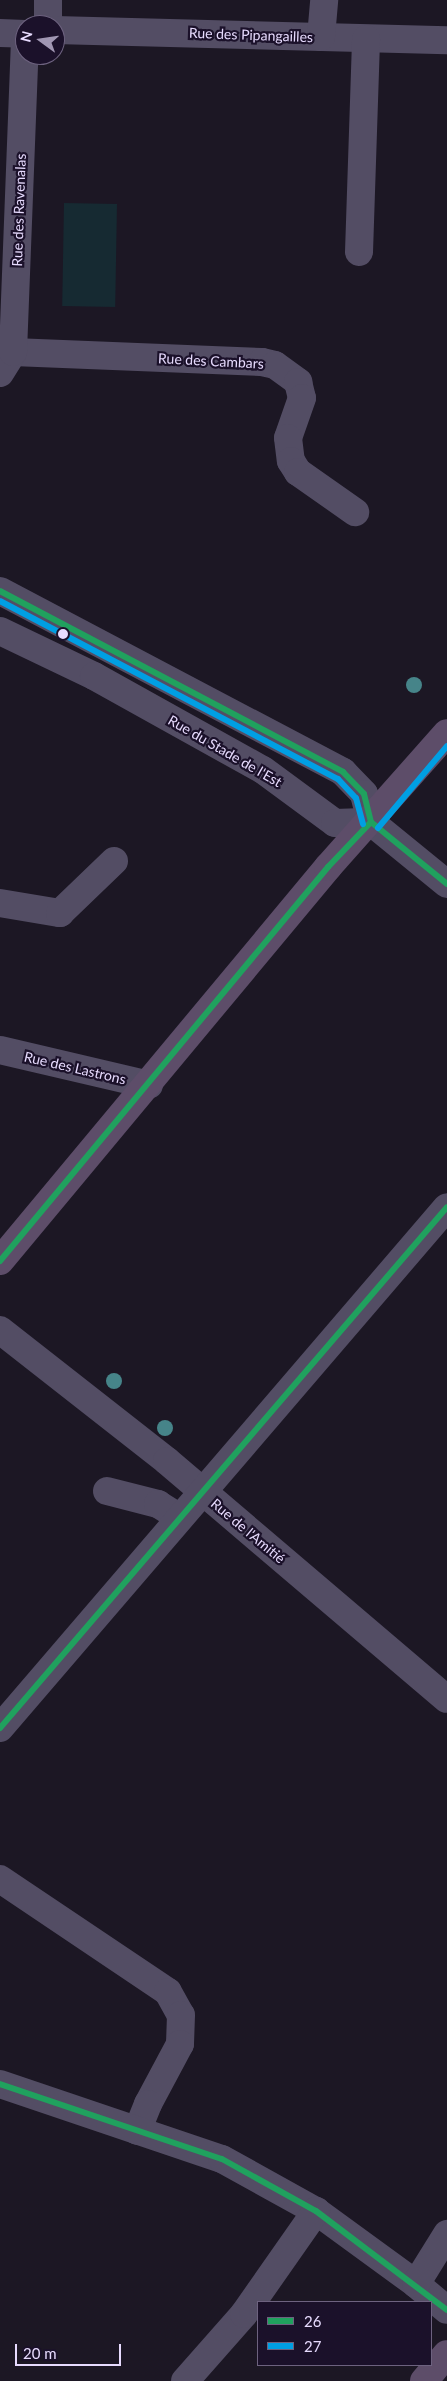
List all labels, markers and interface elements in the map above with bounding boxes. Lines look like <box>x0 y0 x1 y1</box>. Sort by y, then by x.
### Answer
north arrow <box>15 15 65 65</box>
street label: Rue des Pipangailles <box>189 24 313 46</box>
text: N <box>16 29 35 44</box>
street label: Rue des Ravenalas <box>9 153 29 267</box>
street label: Rue des Cambars <box>158 350 264 372</box>
unlabelled marker <box>58 629 68 639</box>
street label: Rue du Stade de l'Est <box>165 712 285 790</box>
street label: Rue des Lastrons <box>22 1048 128 1088</box>
street label: Rue de l'Amitié <box>207 1495 289 1567</box>
legend <box>257 2301 432 2366</box>
text: 26 <box>304 2312 321 2330</box>
scale bar <box>18 2334 124 2366</box>
text: 27 <box>304 2337 321 2355</box>
text: 20 m <box>23 2344 57 2362</box>

